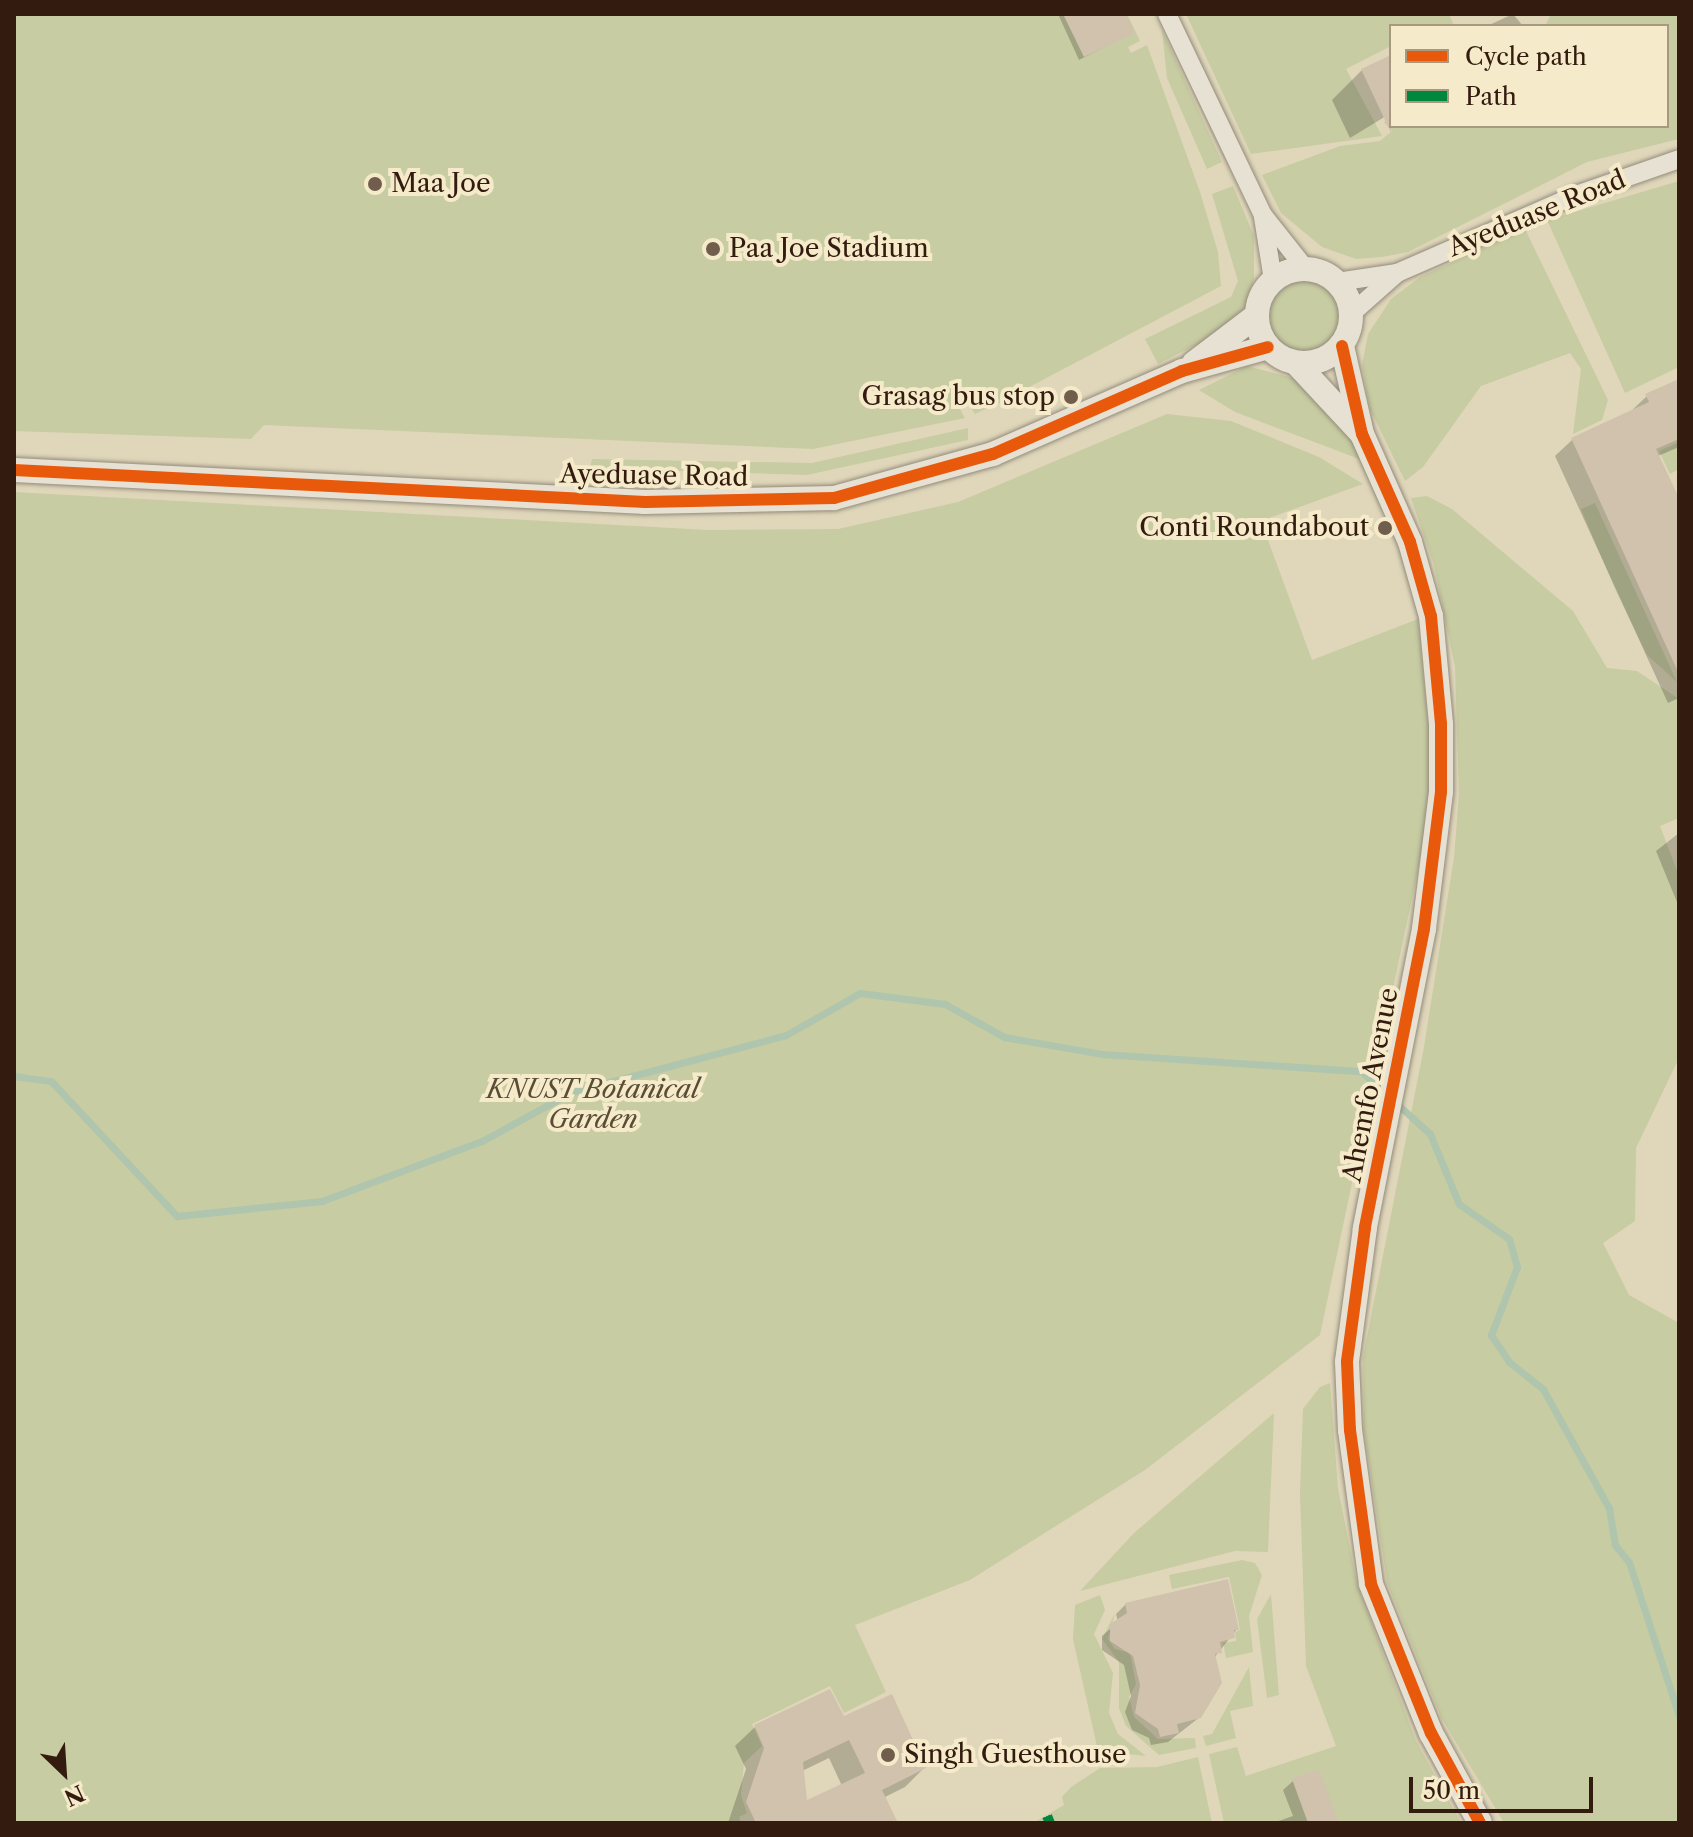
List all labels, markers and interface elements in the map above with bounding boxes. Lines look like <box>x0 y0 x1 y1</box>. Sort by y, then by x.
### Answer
legend <box>1389 24 1669 128</box>
text: Cycle path <box>1465 42 1587 71</box>
text: Path <box>1465 82 1517 111</box>
street label: Ayeduase Road <box>1444 164 1630 264</box>
place label: Maa Joe <box>391 168 491 200</box>
marker: Maa Joe <box>366 175 384 193</box>
place label: Paa Joe Stadium <box>729 233 929 265</box>
marker: Paa Joe Stadium <box>704 240 722 258</box>
place label: Grasag bus stop <box>862 381 1055 413</box>
marker: Grasag bus stop <box>1062 388 1080 406</box>
street label: Ayeduase Road <box>559 459 749 493</box>
place label: Conti Roundabout <box>1139 512 1369 544</box>
marker: Conti Roundabout <box>1376 519 1394 537</box>
street label: Ahemfo Avenue <box>1337 985 1405 1185</box>
park label: KNUST Botanical Garden <box>486 1074 700 1136</box>
north arrow <box>24 1733 104 1813</box>
place label: Singh Guesthouse <box>904 1739 1127 1771</box>
marker: Singh Guesthouse <box>879 1746 897 1764</box>
scale bar <box>1413 1761 1597 1811</box>
text: 50 m <box>1423 1776 1480 1805</box>
text: N <box>60 1779 89 1811</box>

